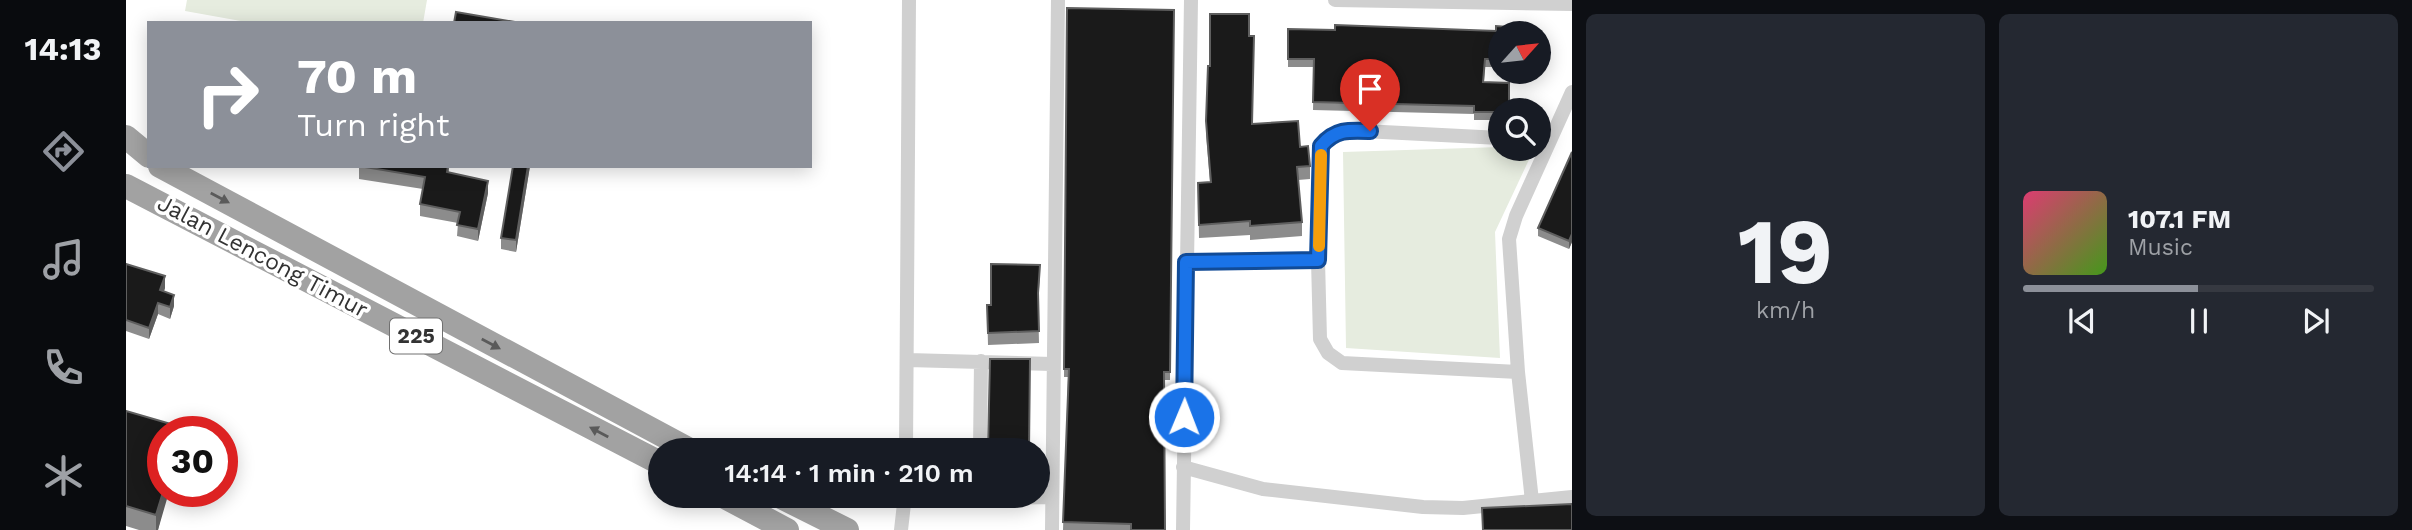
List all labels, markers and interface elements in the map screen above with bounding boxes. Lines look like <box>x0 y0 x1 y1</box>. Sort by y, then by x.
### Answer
north arrow <box>1488 21 1550 84</box>
map controls <box>1488 21 1551 161</box>
text: 14:13 <box>25 30 101 68</box>
text: 70 m <box>297 47 417 105</box>
icon: right <box>182 49 273 140</box>
pin <box>1340 59 1400 131</box>
icon: arrive <box>1351 70 1389 108</box>
button: search <box>1488 98 1551 161</box>
text: Turn right <box>297 106 449 144</box>
icon: directions <box>39 127 88 176</box>
street label: Jalan Lencong Timur <box>153 190 372 323</box>
one-way arrow <box>210 193 230 204</box>
text: 19 <box>1738 198 1833 305</box>
text: 107.1 FM <box>2128 204 2231 234</box>
text: Music <box>2128 234 2193 261</box>
icon: music <box>39 235 88 284</box>
text: km/h <box>1756 297 1815 324</box>
icon: previous <box>2063 302 2101 340</box>
icon: pause <box>2180 302 2218 340</box>
icon: next <box>2297 302 2335 340</box>
road number: 225 <box>390 318 442 354</box>
one-way arrow <box>481 338 501 349</box>
icon: phone <box>39 343 88 392</box>
position arrow <box>1147 380 1221 454</box>
speed limit sign: 30 <box>147 416 238 507</box>
one-way arrow <box>589 426 609 437</box>
icon: climate <box>39 451 88 500</box>
text: 14:14 · 1 min · 210 m <box>724 458 974 488</box>

